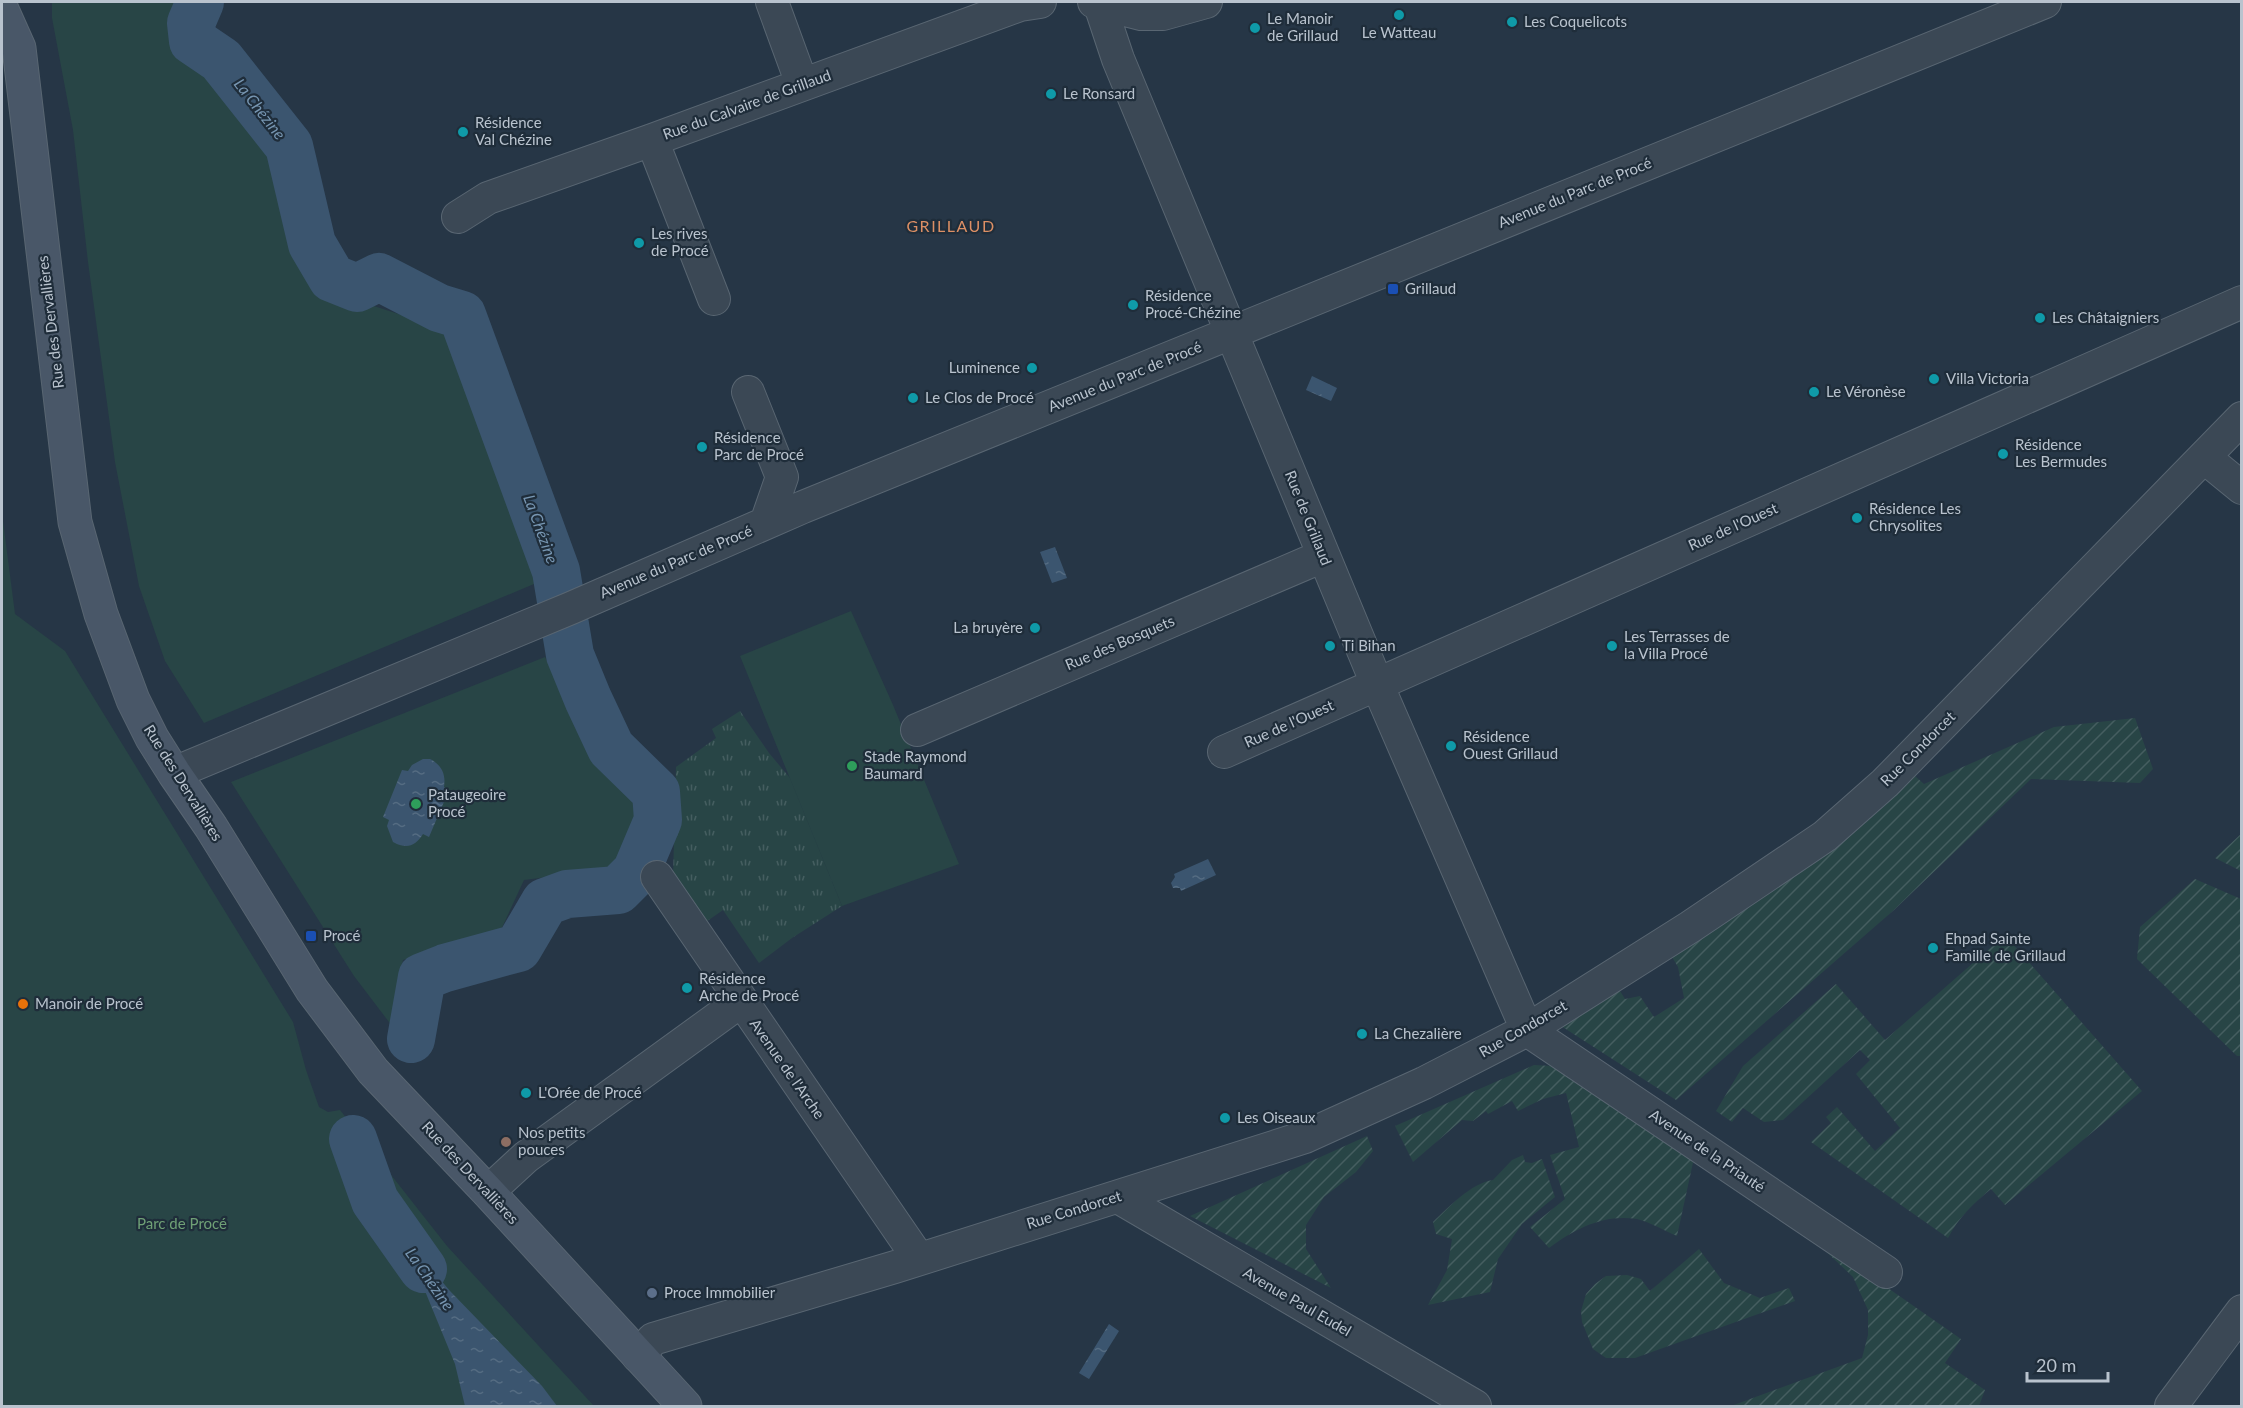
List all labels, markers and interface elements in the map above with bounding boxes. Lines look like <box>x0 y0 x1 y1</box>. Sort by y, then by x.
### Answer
marker: Le Watteau <box>1392 8 1406 22</box>
place label: Le Manoir de Grillaud <box>1267 9 1338 44</box>
place label: Les Coquelicots <box>1524 12 1627 30</box>
marker: Les Coquelicots <box>1505 15 1519 29</box>
marker: Le Manoir de Grillaud <box>1248 21 1262 35</box>
place label: Le Watteau <box>1362 23 1436 41</box>
street label: Rue du Calvaire de Grillaud <box>660 65 833 143</box>
water label: La Chézine <box>231 74 290 143</box>
place label: Le Ronsard <box>1063 84 1135 102</box>
marker: Le Ronsard <box>1044 87 1058 101</box>
place label: Résidence Val Chézine <box>475 113 552 148</box>
marker: Résidence Val Chézine <box>456 125 470 139</box>
street label: Avenue du Parc de Procé <box>1495 153 1654 231</box>
district label: GRILLAUD <box>906 216 996 235</box>
place label: Les rives de Procé <box>651 224 709 259</box>
marker: Les rives de Procé <box>632 236 646 250</box>
street label: Rue des Dervallières <box>33 255 67 390</box>
place label: Grillaud <box>1405 279 1456 297</box>
marker: Grillaud <box>1386 282 1400 296</box>
place label: Résidence Procé-Chézine <box>1145 286 1241 321</box>
marker: Résidence Procé-Chézine <box>1126 298 1140 312</box>
place label: Les Châtaigniers <box>2052 308 2159 326</box>
marker: Les Châtaigniers <box>2033 311 2047 325</box>
street label: Avenue du Parc de Procé <box>1045 337 1204 415</box>
place label: Luminence <box>949 358 1020 376</box>
marker: Luminence <box>1025 361 1039 375</box>
place label: Villa Victoria <box>1946 369 2029 387</box>
marker: Villa Victoria <box>1927 372 1941 386</box>
place label: Le Véronèse <box>1826 382 1906 400</box>
marker: Le Véronèse <box>1807 385 1821 399</box>
place label: Le Clos de Procé <box>925 388 1034 406</box>
marker: Le Clos de Procé <box>906 391 920 405</box>
place label: Résidence Parc de Procé <box>714 428 804 463</box>
place label: Résidence Les Bermudes <box>2015 435 2107 470</box>
marker: Résidence Parc de Procé <box>695 440 709 454</box>
marker: Résidence Les Bermudes <box>1996 447 2010 461</box>
street label: Rue de Grillaud <box>1282 468 1336 568</box>
water label: La Chézine <box>520 492 563 566</box>
street label: Rue de l'Ouest <box>1685 498 1781 554</box>
place label: Résidence Les Chrysolites <box>1869 499 1961 534</box>
marker: Résidence Les Chrysolites <box>1850 511 1864 525</box>
street label: Avenue du Parc de Procé <box>597 521 755 601</box>
street label: Rue des Bosquets <box>1062 611 1177 673</box>
place label: La bruyère <box>953 618 1023 636</box>
marker: La bruyère <box>1028 621 1042 635</box>
place label: Les Terrasses de la Villa Procé <box>1624 627 1730 662</box>
place label: Ti Bihan <box>1342 636 1396 654</box>
marker: Ti Bihan <box>1323 639 1337 653</box>
marker: Les Terrasses de la Villa Procé <box>1605 639 1619 653</box>
street label: Rue de l'Ouest <box>1241 695 1337 751</box>
street label: Rue Condorcet <box>1876 707 1959 789</box>
street label: Rue des Dervallières <box>141 721 227 844</box>
place label: Résidence Ouest Grillaud <box>1463 727 1558 762</box>
marker: Résidence Ouest Grillaud <box>1444 739 1458 753</box>
place label: Stade Raymond Baumard <box>864 747 967 782</box>
marker: Stade Raymond Baumard <box>845 759 859 773</box>
place label: Pataugeoire Procé <box>428 785 506 820</box>
marker: Pataugeoire Procé <box>409 797 423 811</box>
place label: Procé <box>323 926 361 944</box>
marker: Procé <box>304 929 318 943</box>
place label: Ehpad Sainte Famille de Grillaud <box>1945 929 2066 964</box>
marker: Ehpad Sainte Famille de Grillaud <box>1926 941 1940 955</box>
place label: Résidence Arche de Procé <box>699 969 799 1004</box>
marker: Résidence Arche de Procé <box>680 981 694 995</box>
place label: Manoir de Procé <box>35 994 143 1012</box>
street label: Rue Condorcet <box>1475 995 1570 1061</box>
marker: Manoir de Procé <box>16 997 30 1011</box>
street label: Avenue de l'Arche <box>747 1015 829 1122</box>
place label: La Chezalière <box>1374 1024 1462 1042</box>
marker: La Chezalière <box>1355 1027 1369 1041</box>
place label: L'Orée de Procé <box>538 1083 642 1101</box>
marker: L'Orée de Procé <box>519 1086 533 1100</box>
street label: Avenue de la Priauté <box>1646 1105 1769 1196</box>
place label: Les Oiseaux <box>1237 1108 1316 1126</box>
marker: Les Oiseaux <box>1218 1111 1232 1125</box>
street label: Rue des Dervallières <box>419 1117 523 1227</box>
place label: Nos petits pouces <box>518 1123 585 1158</box>
marker: Nos petits pouces <box>499 1135 513 1149</box>
street label: Rue Condorcet <box>1024 1186 1124 1232</box>
park label: Parc de Procé <box>137 1214 227 1232</box>
water label: La Chézine <box>402 1244 459 1314</box>
street label: Avenue Paul Eudel <box>1240 1263 1355 1339</box>
place label: Proce Immobilier <box>664 1283 776 1301</box>
marker: Proce Immobilier <box>645 1286 659 1300</box>
scale bar <box>2027 1345 2108 1383</box>
text: 20 m <box>2036 1354 2076 1376</box>

